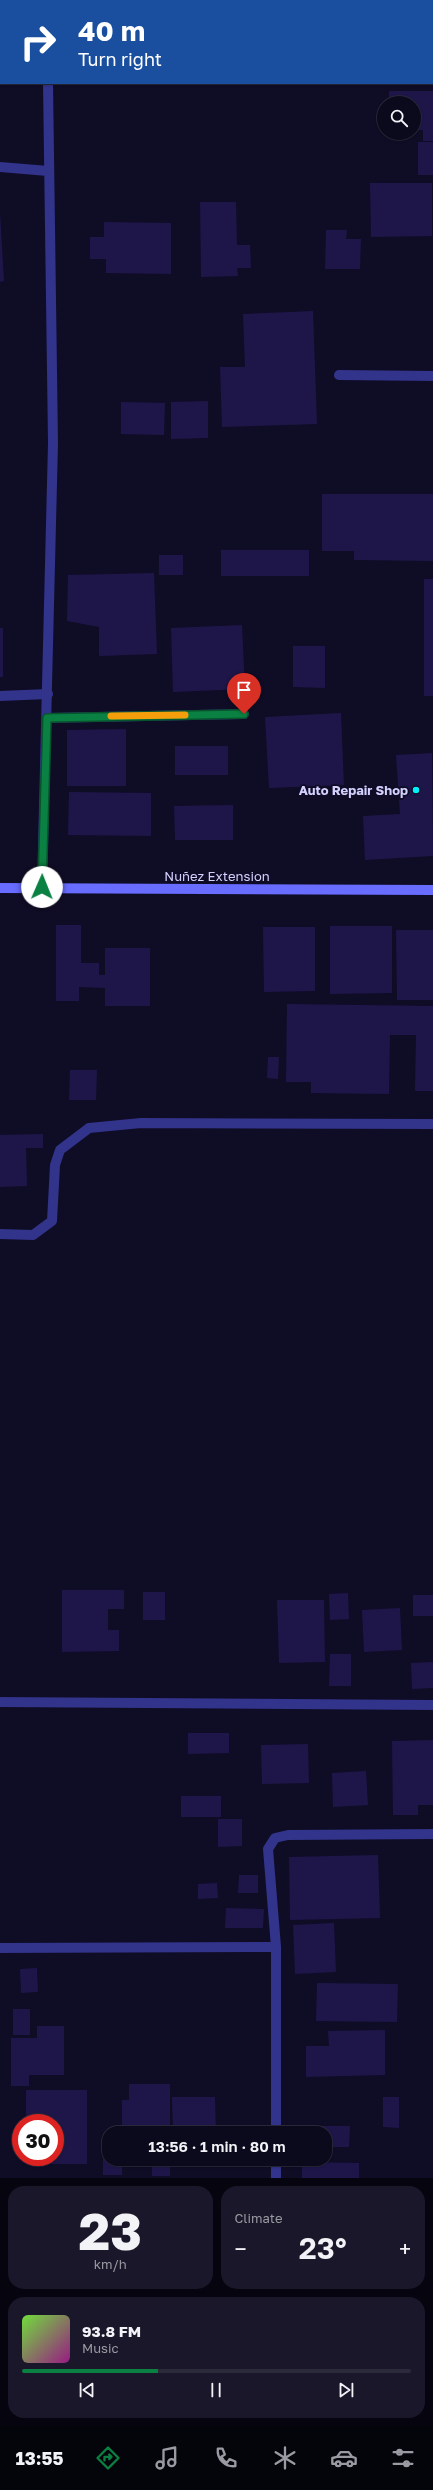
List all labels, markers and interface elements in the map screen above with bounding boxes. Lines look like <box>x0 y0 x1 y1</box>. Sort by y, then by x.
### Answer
text: 40 m <box>78 14 145 47</box>
icon: right <box>12 16 64 68</box>
text: Turn right <box>78 48 162 70</box>
map controls <box>377 96 421 140</box>
button: search <box>377 96 421 140</box>
pin <box>227 673 261 714</box>
icon: arrive <box>233 679 255 701</box>
place label: Auto Repair Shop <box>299 782 408 798</box>
marker: Auto Repair Shop <box>411 785 421 795</box>
position arrow <box>21 866 63 908</box>
street label: Nuñez Extension <box>164 868 270 884</box>
speed limit sign: 30 <box>12 2114 64 2166</box>
text: 13:56 · 1 min · 80 m <box>148 2137 286 2155</box>
text: 23 <box>79 2199 142 2261</box>
text: Climate <box>235 2210 282 2226</box>
text: 23° <box>299 2230 347 2266</box>
text: − <box>235 2235 247 2262</box>
text: + <box>399 2235 411 2262</box>
text: km/h <box>94 2256 127 2272</box>
text: 93.8 FM <box>82 2322 141 2340</box>
text: Music <box>82 2340 119 2356</box>
icon: previous <box>76 2379 98 2401</box>
icon: pause <box>205 2379 227 2401</box>
icon: next <box>335 2379 357 2401</box>
icon: directions <box>94 2444 122 2472</box>
icon: music <box>153 2444 181 2472</box>
icon: phone <box>212 2444 240 2472</box>
icon: climate <box>271 2444 299 2472</box>
icon: car <box>330 2444 358 2472</box>
icon: filters <box>389 2444 417 2472</box>
text: 13:55 <box>16 2447 63 2469</box>

